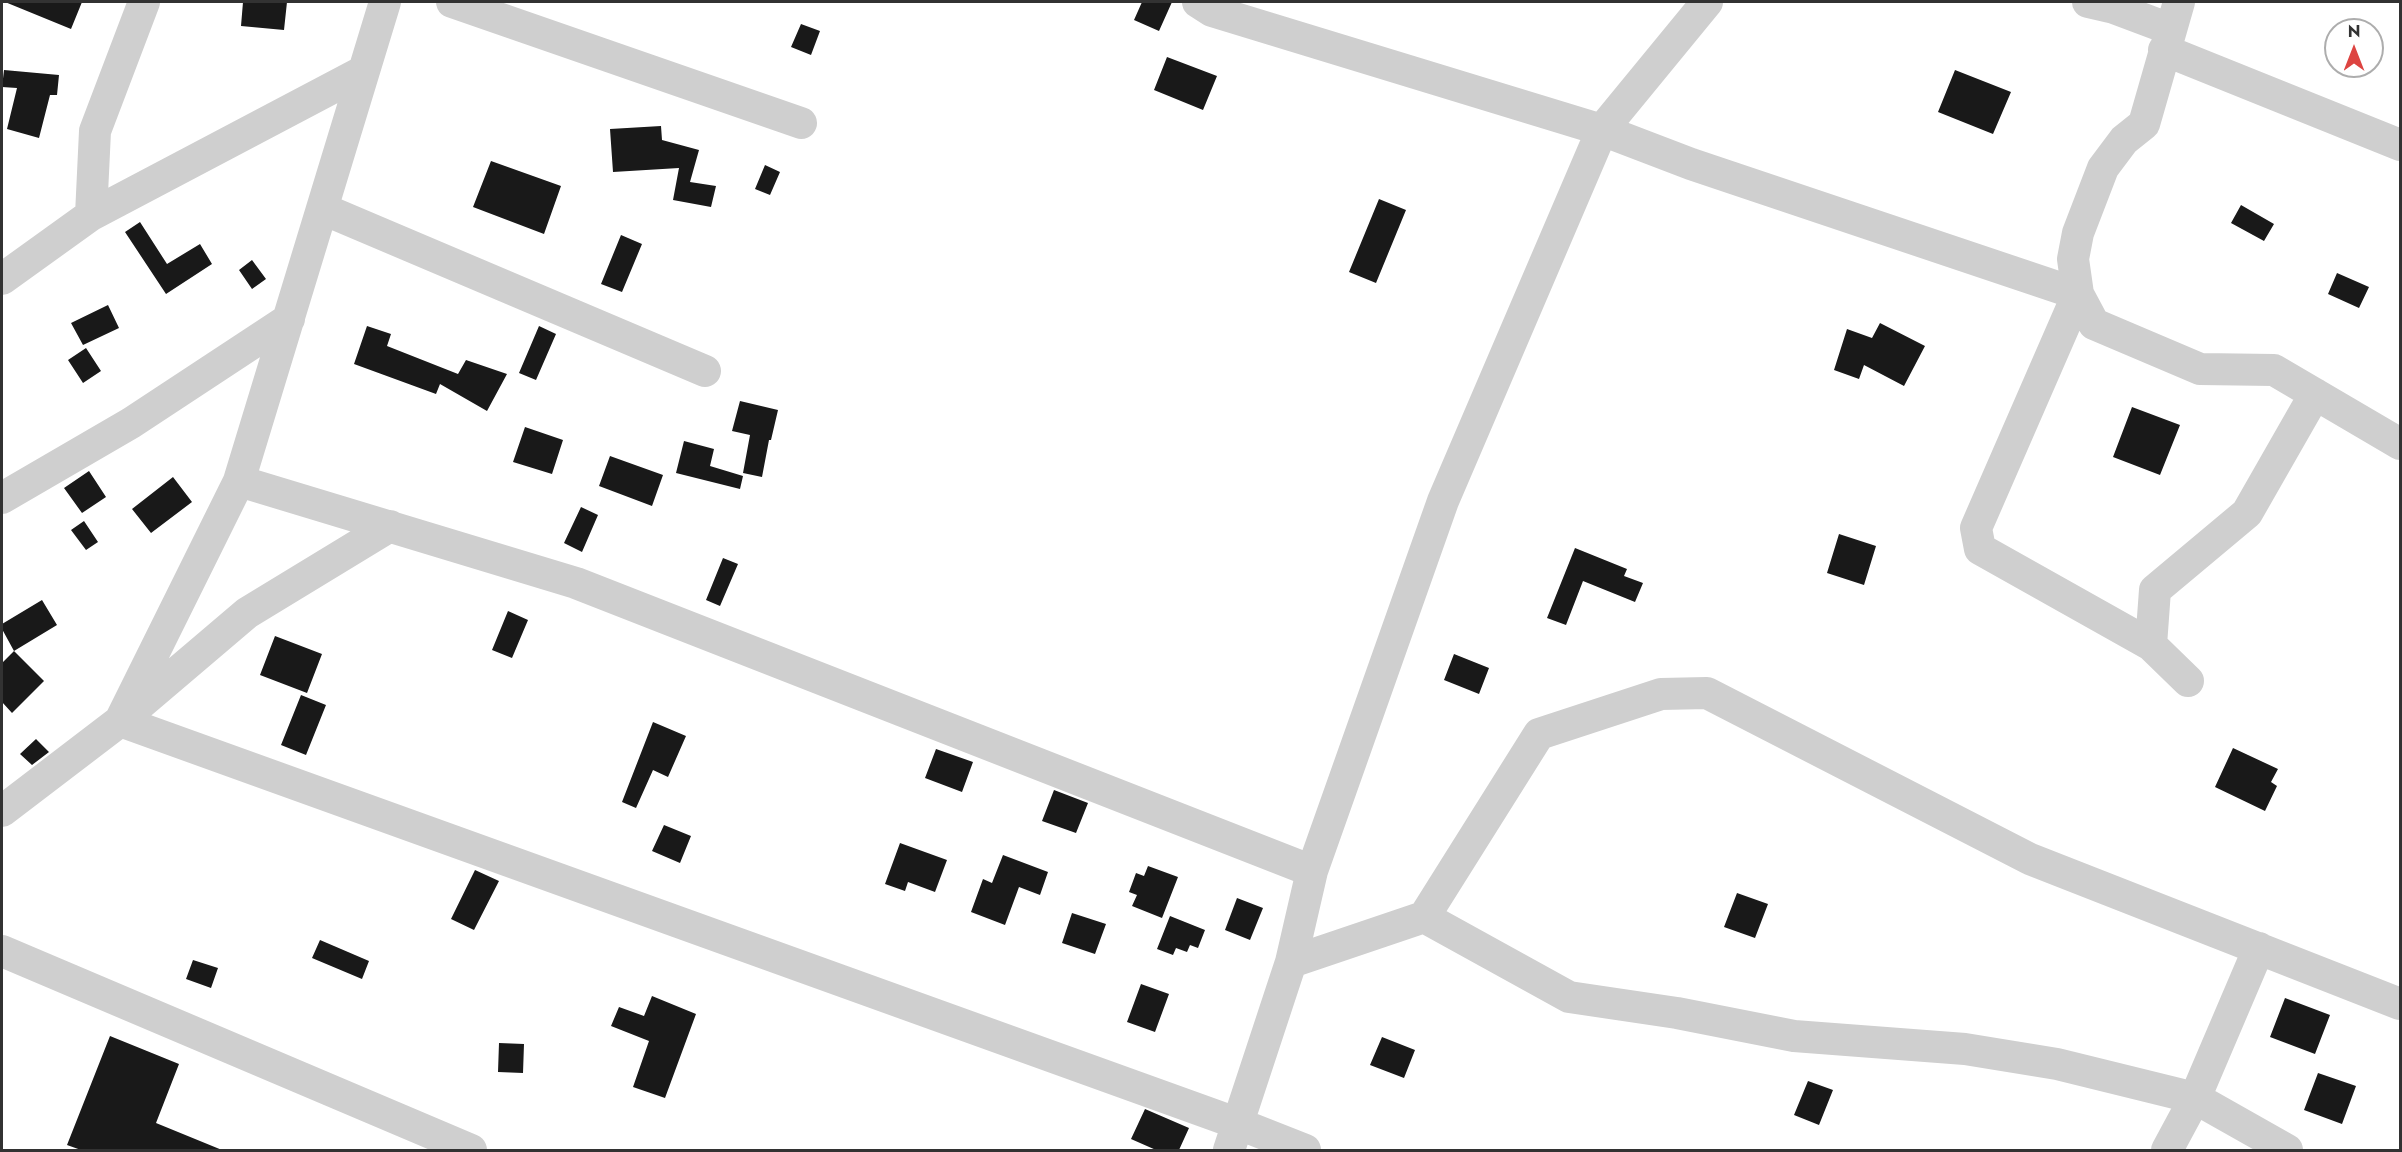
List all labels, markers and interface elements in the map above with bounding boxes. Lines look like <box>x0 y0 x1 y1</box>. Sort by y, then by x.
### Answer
north arrow <box>2324 18 2384 78</box>
text: N <box>2348 20 2360 43</box>

